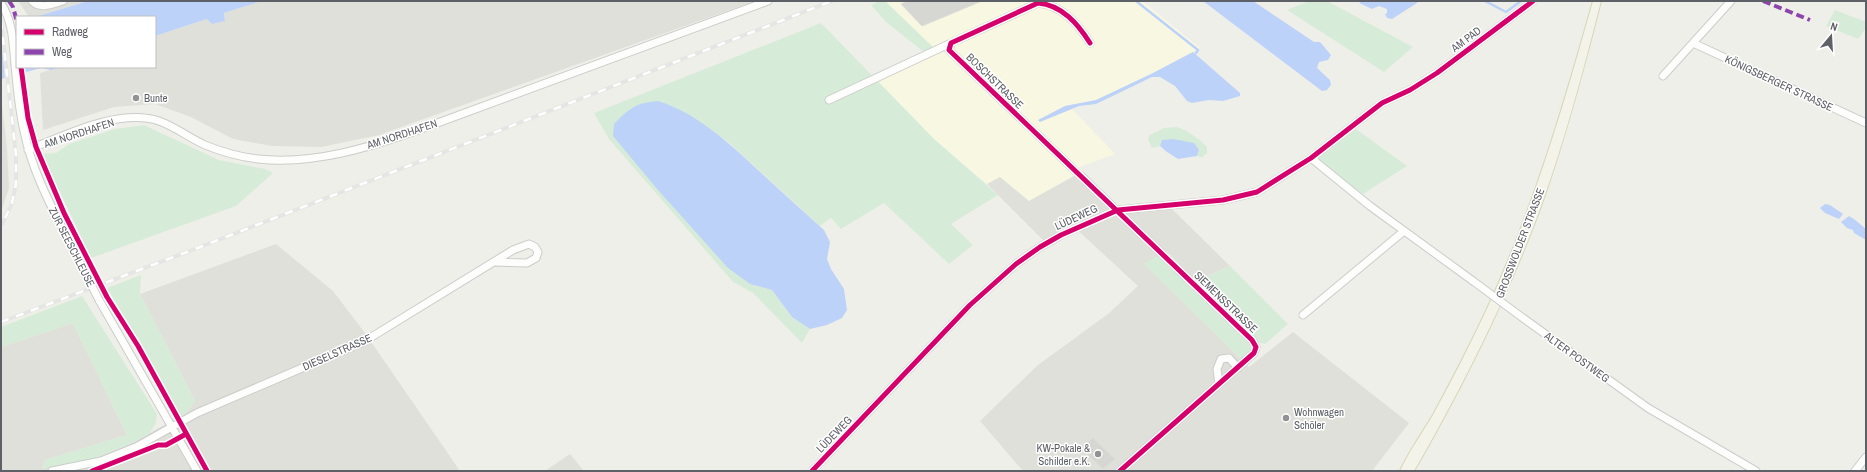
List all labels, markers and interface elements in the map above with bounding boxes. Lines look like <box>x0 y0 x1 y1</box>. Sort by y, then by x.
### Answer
legend <box>16 16 156 68</box>
north arrow <box>1811 16 1851 56</box>
text: N <box>1829 19 1839 34</box>
street label: AM PAD <box>1447 23 1484 55</box>
text: Radweg <box>52 24 89 40</box>
text: Weg <box>52 44 73 60</box>
street label: BOSCHSTRASSE <box>963 50 1027 112</box>
street label: KÖNIGSBERGER STRASSE <box>1723 52 1835 114</box>
place label: Bunte <box>144 91 168 105</box>
marker: Bunte <box>131 93 141 103</box>
street label: AM NORDHAFEN <box>41 115 116 151</box>
street label: AM NORDHAFEN <box>364 116 439 152</box>
street label: GROSSWOLDER STRASSE <box>1493 186 1547 300</box>
street label: LÜDEWEG <box>1052 201 1100 233</box>
street label: ZUR SEESCHLEUSE <box>46 205 98 289</box>
street label: SIEMENSSTRASSE <box>1191 268 1261 336</box>
street label: ALTER POSTWEG <box>1541 328 1612 385</box>
street label: DIESELSTRASSE <box>300 331 374 373</box>
place label: Wohnwagen Schöler <box>1294 405 1344 432</box>
street label: LÜDEWEG <box>813 413 855 455</box>
marker: Wohnwagen Schöler <box>1281 413 1291 423</box>
place label: KW-Pokale & Schilder e.K. <box>1037 441 1090 468</box>
marker: KW-Pokale & Schilder e.K. <box>1093 449 1103 459</box>

